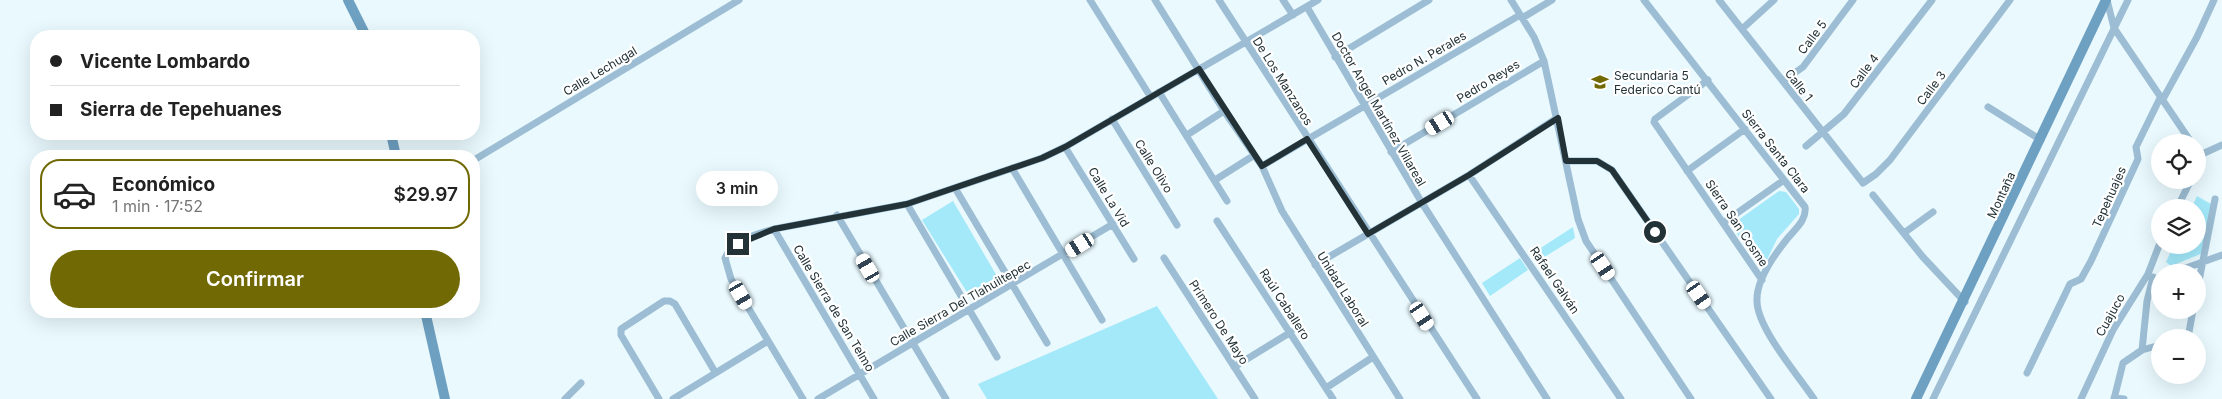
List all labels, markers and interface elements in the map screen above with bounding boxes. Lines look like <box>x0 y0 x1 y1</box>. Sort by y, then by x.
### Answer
street label: Calle 5 <box>1794 17 1830 57</box>
street label: Pedro N. Perales <box>1379 28 1469 88</box>
street label: Doctor Angel Martínez Villareal <box>1329 29 1429 189</box>
street label: De Los Manzanos <box>1250 34 1316 128</box>
street label: Calle Lechugal <box>560 43 640 99</box>
text: Vicente Lombardo <box>80 50 250 73</box>
street label: Calle 4 <box>1846 51 1882 91</box>
street label: Pedro Reyes <box>1454 56 1522 106</box>
street label: Calle 1 <box>1782 66 1816 104</box>
place label: Secundaria 5 Federico Cantú <box>1614 68 1701 97</box>
street label: Calle 3 <box>1913 68 1949 108</box>
school or university icon: Secundaria 5 Federico Cantú <box>1590 72 1610 92</box>
text: Sierra de Tepehuanes <box>80 98 282 121</box>
street label: Sierra Santa Clara <box>1739 106 1813 196</box>
car <box>1423 109 1456 137</box>
map controls <box>2151 134 2206 384</box>
button: locate <box>2151 134 2206 189</box>
street label: Calle Olivo <box>1132 136 1176 196</box>
street label: Calle La Vid <box>1085 164 1133 230</box>
street label: Tepehuajes <box>2089 164 2129 230</box>
street label: Montaña <box>1984 169 2018 221</box>
icon: car <box>52 172 97 217</box>
callout: 3 min <box>697 172 779 206</box>
text: Económico <box>112 173 215 196</box>
street label: Sierra San Cosme <box>1702 177 1772 269</box>
text: 3 min <box>716 178 758 198</box>
text: $29.97 <box>394 183 458 206</box>
text: 1 min · 17:52 <box>112 196 203 216</box>
button: layers <box>2151 199 2206 254</box>
route start <box>1644 221 1666 243</box>
car <box>1063 231 1096 259</box>
route end <box>727 233 749 255</box>
street label: Calle Sierra de San Telmo <box>790 242 878 374</box>
street label: Rafael Galván <box>1527 244 1583 316</box>
street label: Unidad Laboral <box>1314 249 1372 329</box>
car <box>1588 249 1617 283</box>
button: Confirmar <box>50 250 460 308</box>
car <box>854 251 881 285</box>
street label: Calle Sierra Del Tlahuiltepec <box>887 256 1033 350</box>
button: + <box>2151 264 2206 319</box>
street label: Raúl Caballero <box>1256 266 1314 342</box>
street label: Primero De Mayo <box>1186 277 1252 367</box>
car <box>727 278 754 312</box>
car <box>1684 278 1713 312</box>
street label: Cuajuco <box>2092 291 2128 339</box>
car <box>1407 299 1436 333</box>
button: − <box>2151 329 2206 384</box>

